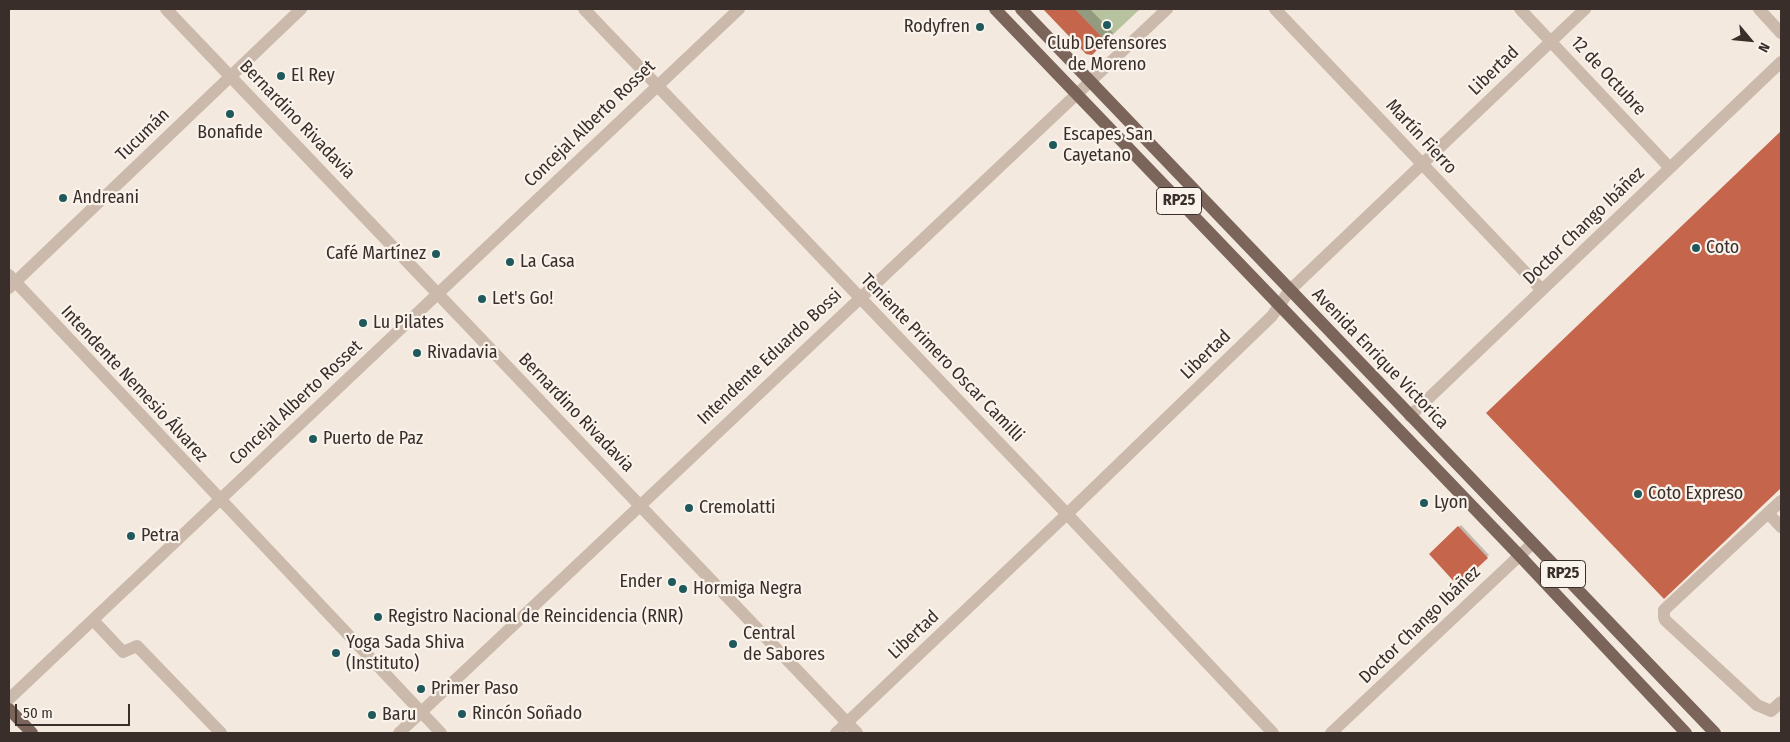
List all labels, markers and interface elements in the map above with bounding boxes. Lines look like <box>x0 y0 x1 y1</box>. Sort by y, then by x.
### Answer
north arrow <box>1725 15 1775 65</box>
place label: Rodyfren <box>904 16 970 38</box>
marker: Club Defensores de Moreno <box>1101 19 1113 31</box>
marker: Rodyfren <box>974 21 986 33</box>
street label: 12 de Octubre <box>1566 32 1650 120</box>
place label: Club Defensores de Moreno <box>1047 33 1167 76</box>
text: N <box>1754 40 1773 55</box>
street label: Libertad <box>1464 42 1524 100</box>
street label: Bernardino Rivadavia <box>235 56 359 184</box>
street label: Concejal Alberto Rosset <box>520 56 660 192</box>
place label: El Rey <box>291 65 335 87</box>
marker: El Rey <box>275 70 287 82</box>
street label: Martín Fierro <box>1381 95 1461 179</box>
street label: Tucumán <box>112 104 174 166</box>
marker: Bonafide <box>224 108 236 120</box>
place label: Bonafide <box>197 122 263 144</box>
place label: Escapes San Cayetano <box>1063 124 1153 166</box>
marker: Escapes San Cayetano <box>1047 139 1059 151</box>
street label: Doctor Chango Ibáñez <box>1519 163 1649 289</box>
place label: Andreani <box>73 187 139 209</box>
road number: RP25 <box>1156 188 1202 215</box>
marker: Andreani <box>57 192 69 204</box>
place label: Coto <box>1706 237 1739 259</box>
marker: Coto <box>1690 242 1702 254</box>
place label: Café Martínez <box>326 243 426 265</box>
marker: Café Martínez <box>430 248 442 260</box>
place label: La Casa <box>520 251 575 273</box>
marker: La Casa <box>504 256 516 268</box>
street label: Teniente Primero Oscar Camilli <box>856 269 1028 447</box>
street label: Avenida Enrique Victorica <box>1307 284 1453 434</box>
street label: Intendente Eduardo Bossi <box>693 285 847 429</box>
place label: Let's Go! <box>492 288 553 310</box>
marker: Let's Go! <box>476 293 488 305</box>
street label: Intendente Nemesio Álvarez <box>56 301 212 467</box>
place label: Lu Pilates <box>373 312 444 334</box>
marker: Lu Pilates <box>357 317 369 329</box>
street label: Libertad <box>1176 326 1236 384</box>
street label: Concejal Alberto Rosset <box>225 336 367 470</box>
place label: Rivadavia <box>427 342 497 364</box>
marker: Rivadavia <box>411 347 423 359</box>
street label: Bernardino Rivadavia <box>514 349 638 477</box>
place label: Puerto de Paz <box>323 428 423 450</box>
marker: Puerto de Paz <box>307 433 319 445</box>
place label: Coto Expreso <box>1648 483 1743 505</box>
marker: Coto Expreso <box>1632 488 1644 500</box>
place label: Lyon <box>1434 492 1468 514</box>
place label: Cremolatti <box>699 497 776 519</box>
marker: Lyon <box>1418 497 1430 509</box>
marker: Cremolatti <box>683 502 695 514</box>
place label: Petra <box>141 525 179 547</box>
marker: Petra <box>125 530 137 542</box>
road number: RP25 <box>1540 560 1586 588</box>
street label: Doctor Chango Ibáñez <box>1355 562 1485 688</box>
place label: Ender <box>619 571 662 593</box>
marker: Ender <box>666 576 678 588</box>
place label: Hormiga Negra <box>693 578 802 600</box>
marker: Hormiga Negra <box>677 583 689 595</box>
place label: Registro Nacional de Reincidencia (RNR) <box>388 606 683 628</box>
street label: Libertad <box>884 606 944 664</box>
marker: Registro Nacional de Reincidencia (RNR) <box>372 611 384 623</box>
place label: Central de Sabores <box>743 623 825 666</box>
place label: Yoga Sada Shiva (Instituto) <box>346 632 465 674</box>
marker: Central de Sabores <box>727 638 739 650</box>
marker: Yoga Sada Shiva (Instituto) <box>330 647 342 659</box>
place label: Primer Paso <box>431 678 518 700</box>
marker: Primer Paso <box>415 683 427 695</box>
scale bar <box>18 694 132 726</box>
place label: Rincón Soñado <box>472 703 582 725</box>
text: 50 m <box>23 704 53 722</box>
place label: Baru <box>382 704 416 726</box>
marker: Rincón Soñado <box>456 708 468 720</box>
marker: Baru <box>366 709 378 721</box>

